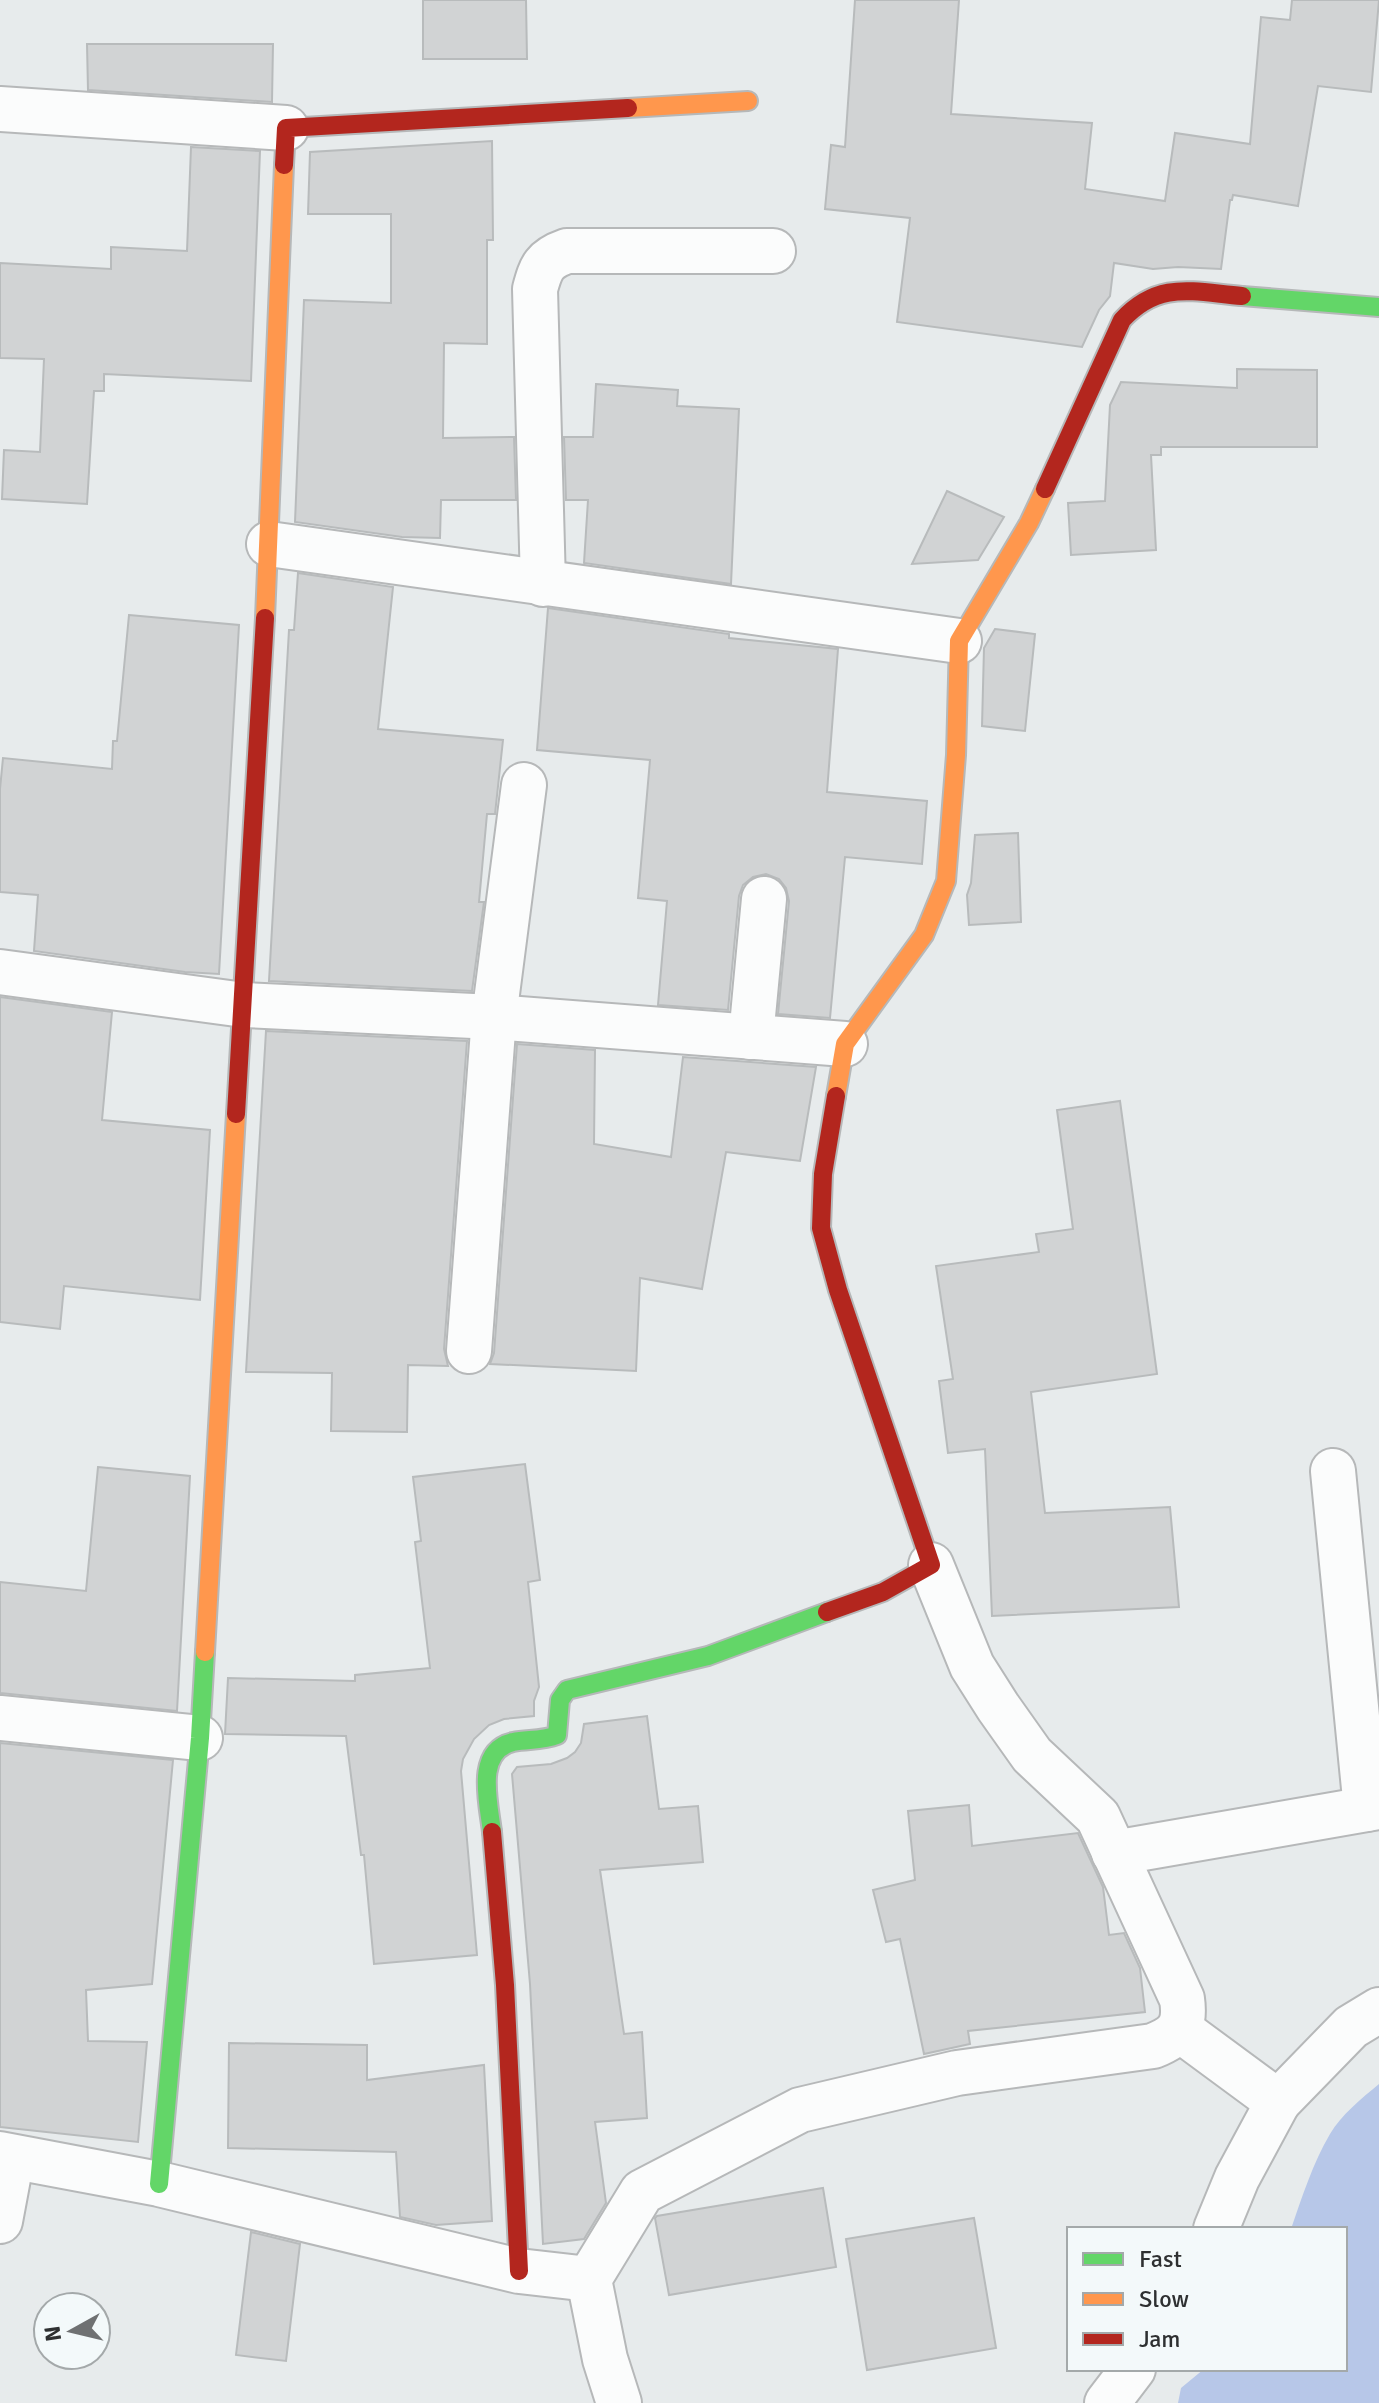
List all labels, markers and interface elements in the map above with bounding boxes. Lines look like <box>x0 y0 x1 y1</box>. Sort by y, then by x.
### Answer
legend <box>1067 2227 1347 2371</box>
text: Fast <box>1139 2244 1182 2274</box>
text: Slow <box>1139 2284 1189 2314</box>
north arrow <box>32 2291 112 2371</box>
text: N <box>38 2324 67 2343</box>
text: Jam <box>1139 2324 1180 2354</box>

